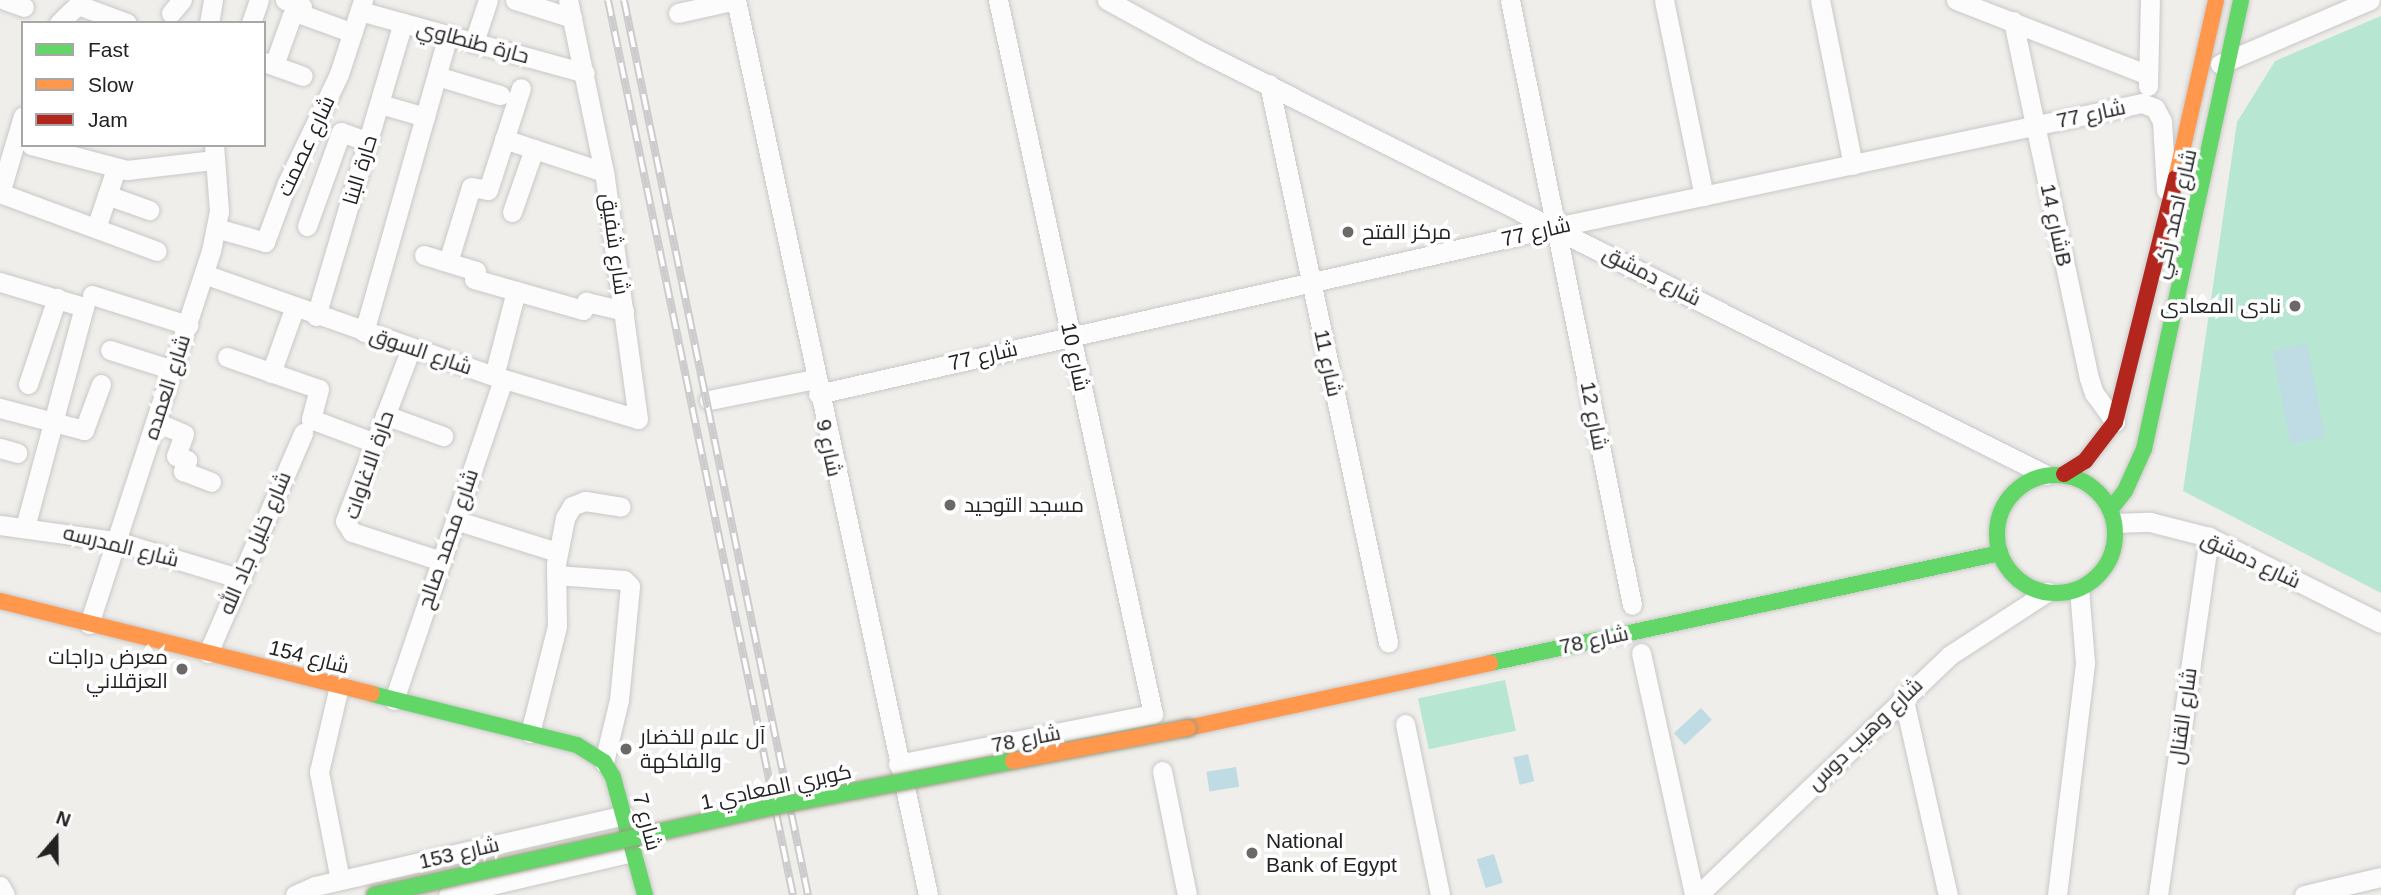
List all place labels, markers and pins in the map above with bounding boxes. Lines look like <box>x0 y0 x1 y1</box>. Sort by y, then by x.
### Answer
place label: مركز الفتح <box>1362 219 1451 245</box>
marker: مركز الفتح <box>1340 224 1356 240</box>
place label: نادى المعادى <box>2160 293 2281 319</box>
marker: نادى المعادى <box>2287 298 2303 314</box>
place label: مسجد التوحيد <box>964 492 1084 518</box>
marker: مسجد التوحيد <box>942 497 958 513</box>
place label: معرض دراجات العزقلاني <box>48 644 168 694</box>
marker: معرض دراجات العزقلاني <box>174 661 190 677</box>
place label: آل علام للخضار والفاكهة <box>640 724 765 774</box>
marker: آل علام للخضار والفاكهة <box>618 741 634 757</box>
place label: National Bank of Egypt <box>1266 828 1397 878</box>
marker: National Bank of Egypt <box>1244 845 1260 861</box>

